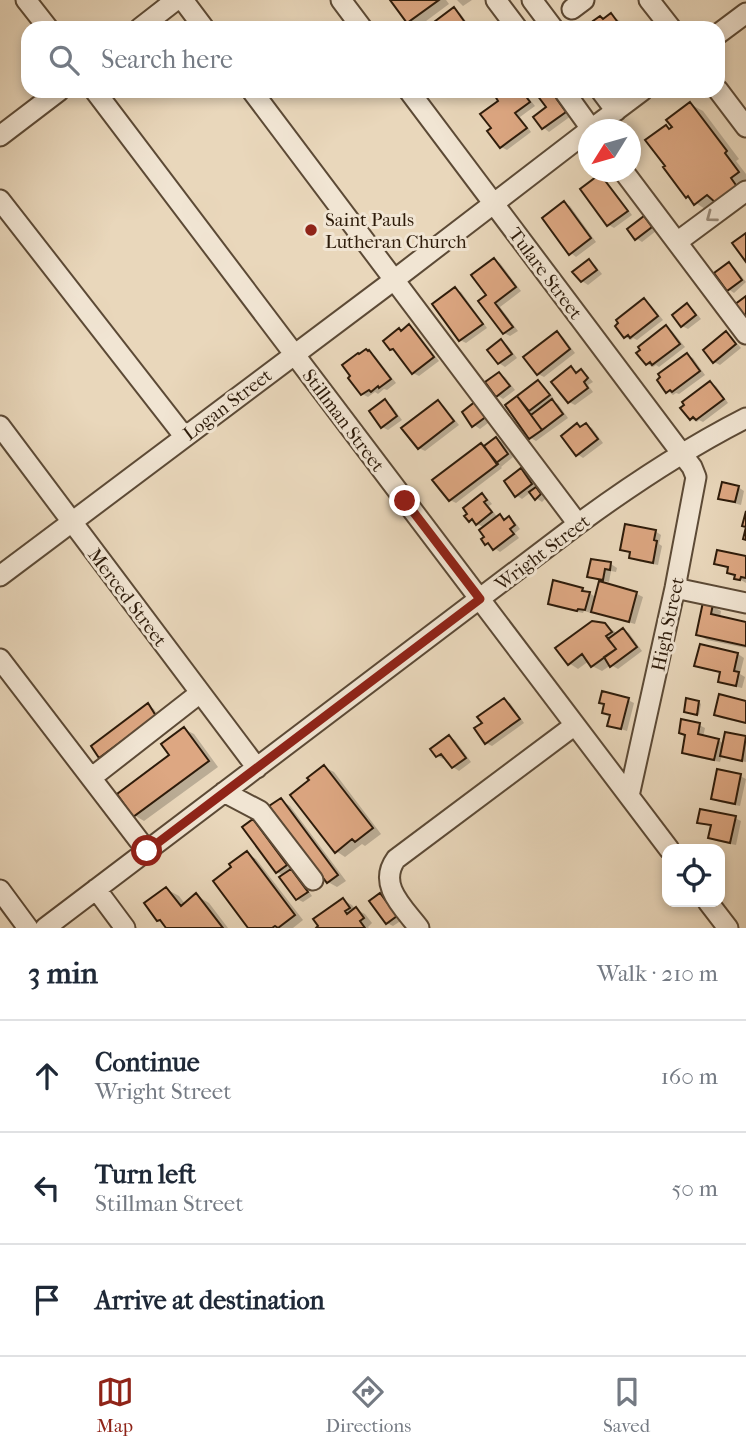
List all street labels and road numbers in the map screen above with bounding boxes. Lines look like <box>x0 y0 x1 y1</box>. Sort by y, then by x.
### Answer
street label: Tulare Street <box>504 224 587 324</box>
street label: Logan Street <box>179 364 276 445</box>
street label: Stillman Street <box>298 365 389 476</box>
street label: Wright Street <box>490 510 594 596</box>
street label: Merced Street <box>83 544 171 651</box>
street label: High Street <box>647 575 689 673</box>

